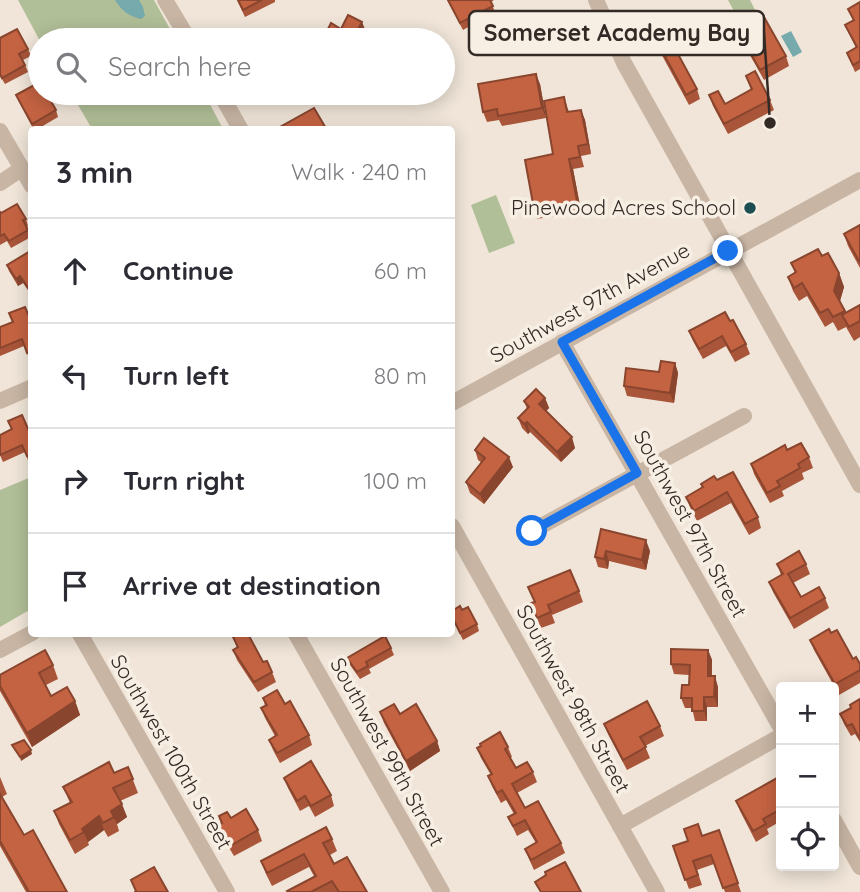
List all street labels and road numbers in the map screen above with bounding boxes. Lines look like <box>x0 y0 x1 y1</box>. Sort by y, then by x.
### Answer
street label: Southwest 97th Avenue <box>485 236 694 368</box>
street label: Southwest 97th Street <box>629 425 753 622</box>
street label: Southwest 98th Street <box>511 600 636 797</box>
street label: Southwest 100th Street <box>105 649 238 854</box>
street label: Southwest 99th Street <box>325 653 451 850</box>

